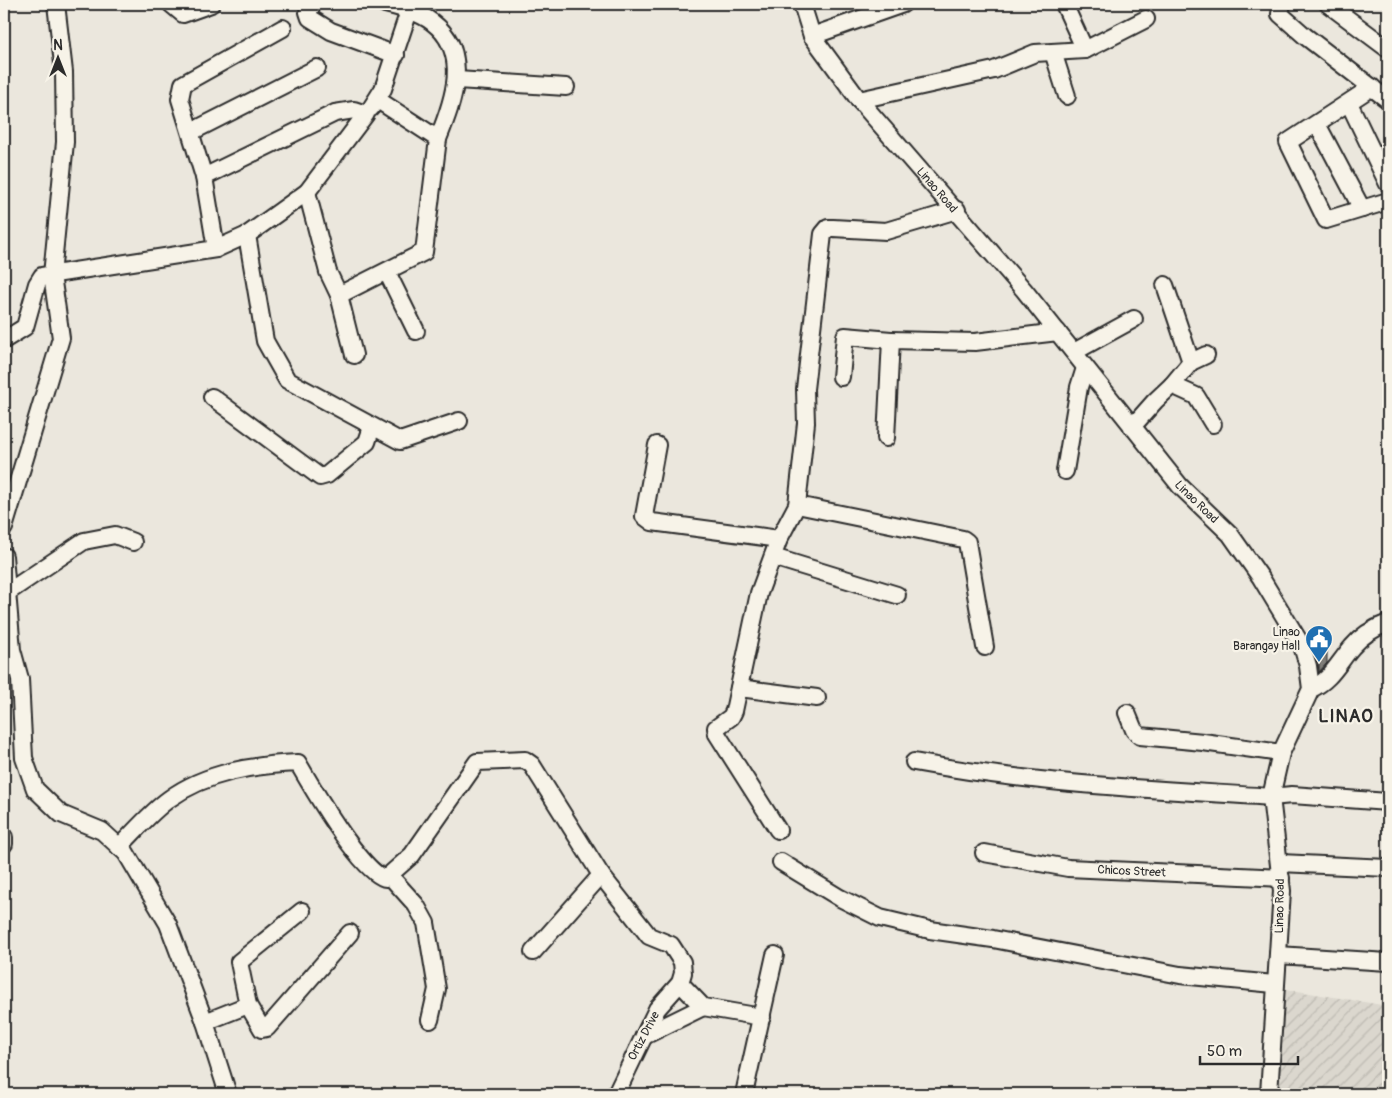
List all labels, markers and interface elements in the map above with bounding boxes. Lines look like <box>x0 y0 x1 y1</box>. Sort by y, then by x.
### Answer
north arrow <box>32 32 82 82</box>
text: N <box>53 37 63 54</box>
street label: Linao Road <box>913 164 961 216</box>
street label: Linao Road <box>1171 478 1222 526</box>
public building icon: Linao Barangay Hall <box>1304 624 1334 663</box>
place label: Linao Barangay Hall <box>1233 625 1301 654</box>
district label: LINAO <box>1318 705 1374 728</box>
street label: Chicos Street <box>1097 862 1166 880</box>
street label: Linao Road <box>1272 878 1288 934</box>
street label: Ortiz Drive <box>625 1009 663 1063</box>
scale bar <box>1200 1033 1297 1065</box>
text: 50 m <box>1207 1042 1242 1061</box>

